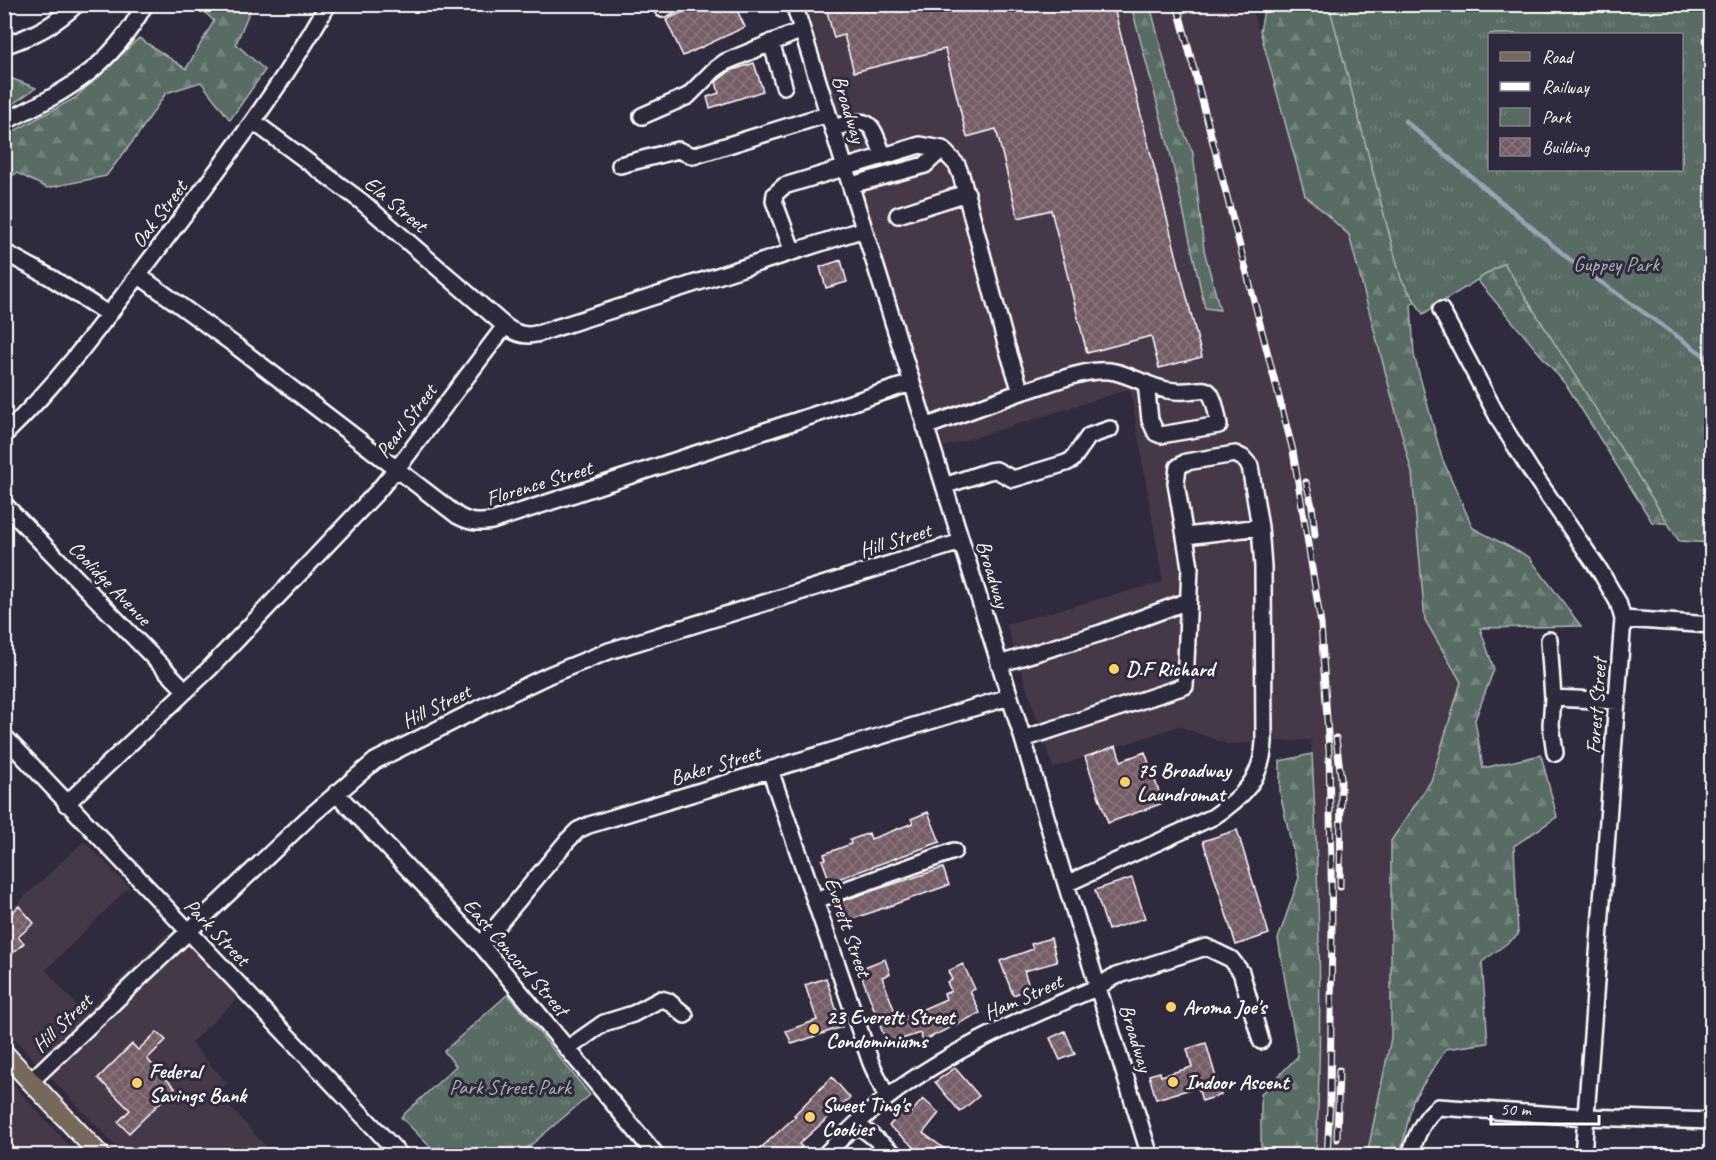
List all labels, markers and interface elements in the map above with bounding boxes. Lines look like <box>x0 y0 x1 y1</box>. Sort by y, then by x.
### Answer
legend <box>1488 33 1683 171</box>
text: Road <box>1542 46 1575 68</box>
street label: Broadway <box>826 72 872 148</box>
text: Railway <box>1542 76 1590 98</box>
text: Park <box>1542 106 1572 128</box>
text: Building <box>1542 136 1591 158</box>
street label: Ela Street <box>359 170 434 239</box>
street label: Oak Street <box>125 174 194 253</box>
park label: Guppey Park <box>1573 251 1660 277</box>
street label: Pearl Street <box>370 377 444 463</box>
street label: Florence Street <box>483 454 597 511</box>
street label: Hill Street <box>856 516 936 563</box>
street label: Coolidge Avenue <box>63 535 158 632</box>
street label: Broadway <box>970 537 1016 613</box>
street label: Forest Street <box>1580 654 1613 755</box>
place label: D.F Richard <box>1126 656 1217 682</box>
marker: D.F Richard <box>1107 662 1121 676</box>
street label: Hill Street <box>397 677 477 734</box>
street label: Baker Street <box>667 738 765 791</box>
place label: 75 Broadway Laundromat <box>1137 757 1232 807</box>
marker: 75 Broadway Laundromat <box>1118 775 1132 789</box>
street label: Everett Street <box>819 874 878 982</box>
street label: Park Street <box>179 893 257 973</box>
street label: East Concord Street <box>458 893 576 1024</box>
street label: Ham Street <box>980 967 1068 1026</box>
street label: Hill Street <box>27 987 99 1058</box>
place label: Aroma Joe's <box>1183 994 1269 1020</box>
marker: Aroma Joe's <box>1164 1000 1178 1014</box>
street label: Broadway <box>1113 1001 1159 1077</box>
place label: 23 Everett Street Condominiums <box>826 1004 956 1054</box>
marker: 23 Everett Street Condominiums <box>807 1022 821 1036</box>
place label: Federal Savings Bank <box>149 1058 248 1108</box>
place label: Indoor Ascent <box>1185 1069 1290 1095</box>
park label: Park Street Park <box>449 1074 573 1100</box>
marker: Indoor Ascent <box>1166 1075 1180 1089</box>
marker: Federal Savings Bank <box>130 1076 144 1090</box>
scale bar <box>1491 1088 1599 1126</box>
place label: Sweet Ting's Cookies <box>822 1092 912 1142</box>
text: 50 m <box>1500 1098 1533 1120</box>
marker: Sweet Ting's Cookies <box>803 1110 817 1124</box>

